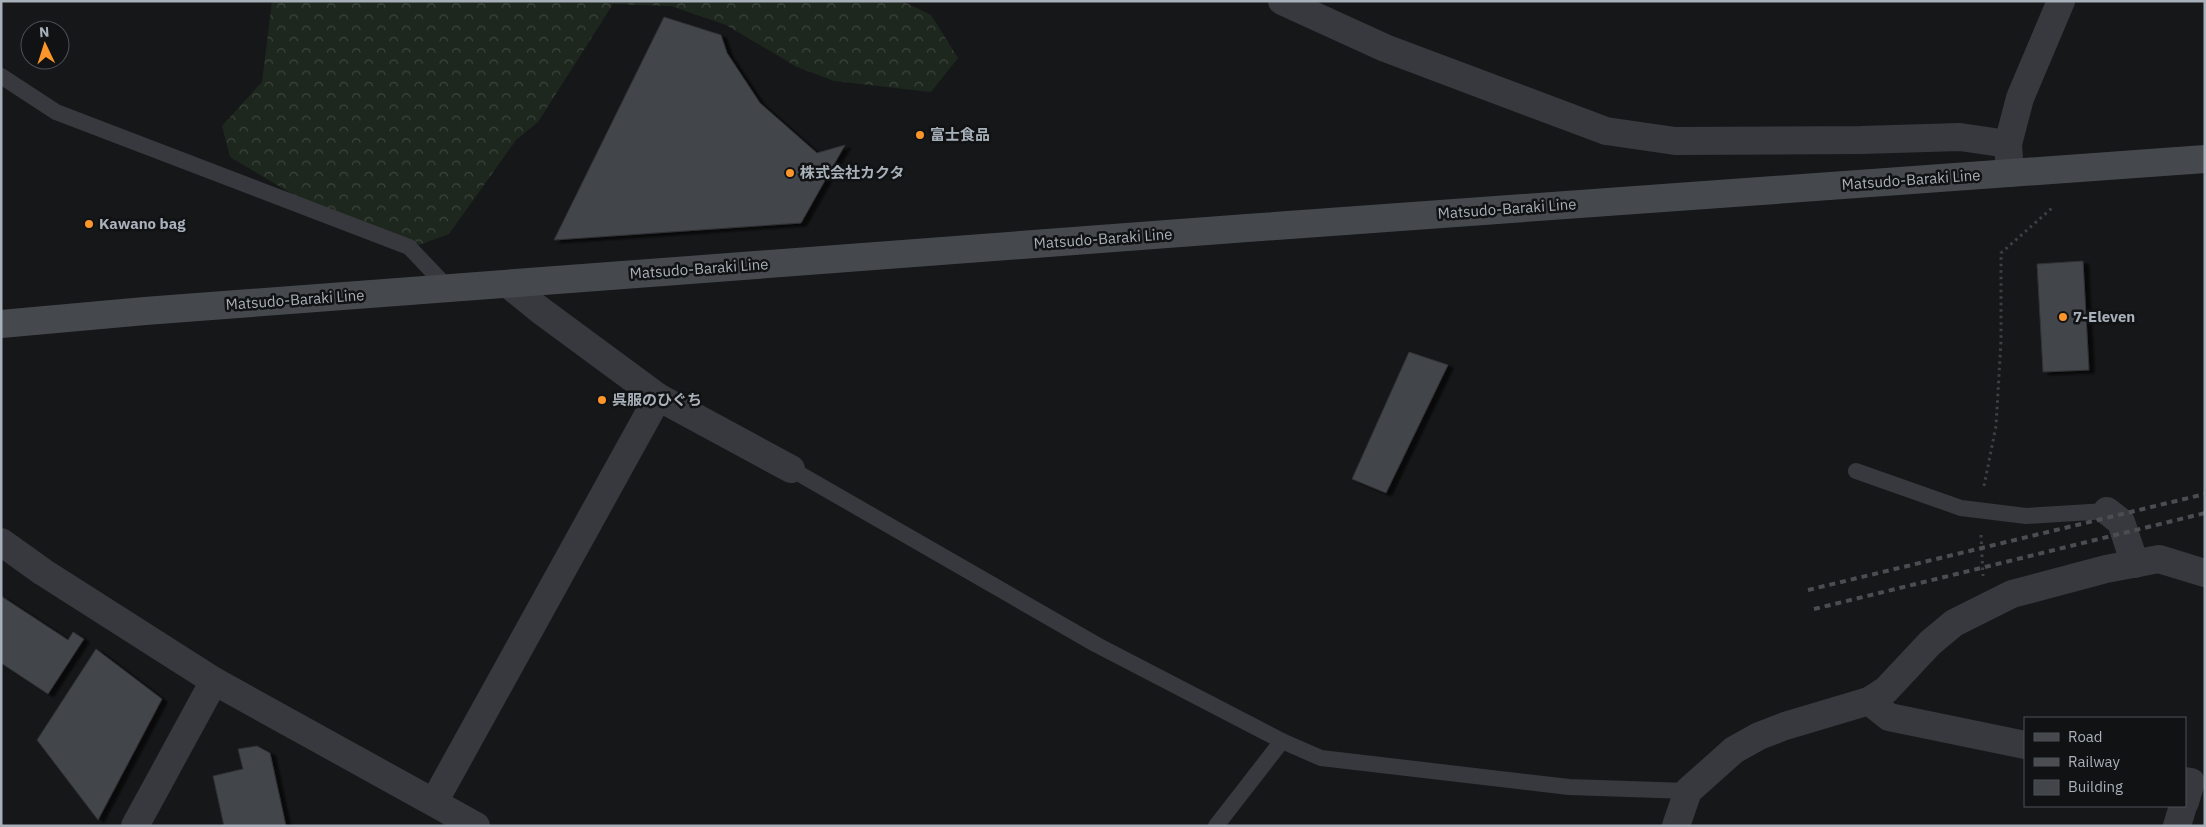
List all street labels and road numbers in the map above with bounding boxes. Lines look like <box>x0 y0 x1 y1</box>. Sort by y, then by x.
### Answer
street label: Matsudo-Baraki Line <box>1841 165 1981 194</box>
street label: Matsudo-Baraki Line <box>1437 194 1577 223</box>
street label: Matsudo-Baraki Line <box>1033 224 1173 253</box>
street label: Matsudo-Baraki Line <box>629 254 769 283</box>
street label: Matsudo-Baraki Line <box>225 285 365 314</box>

